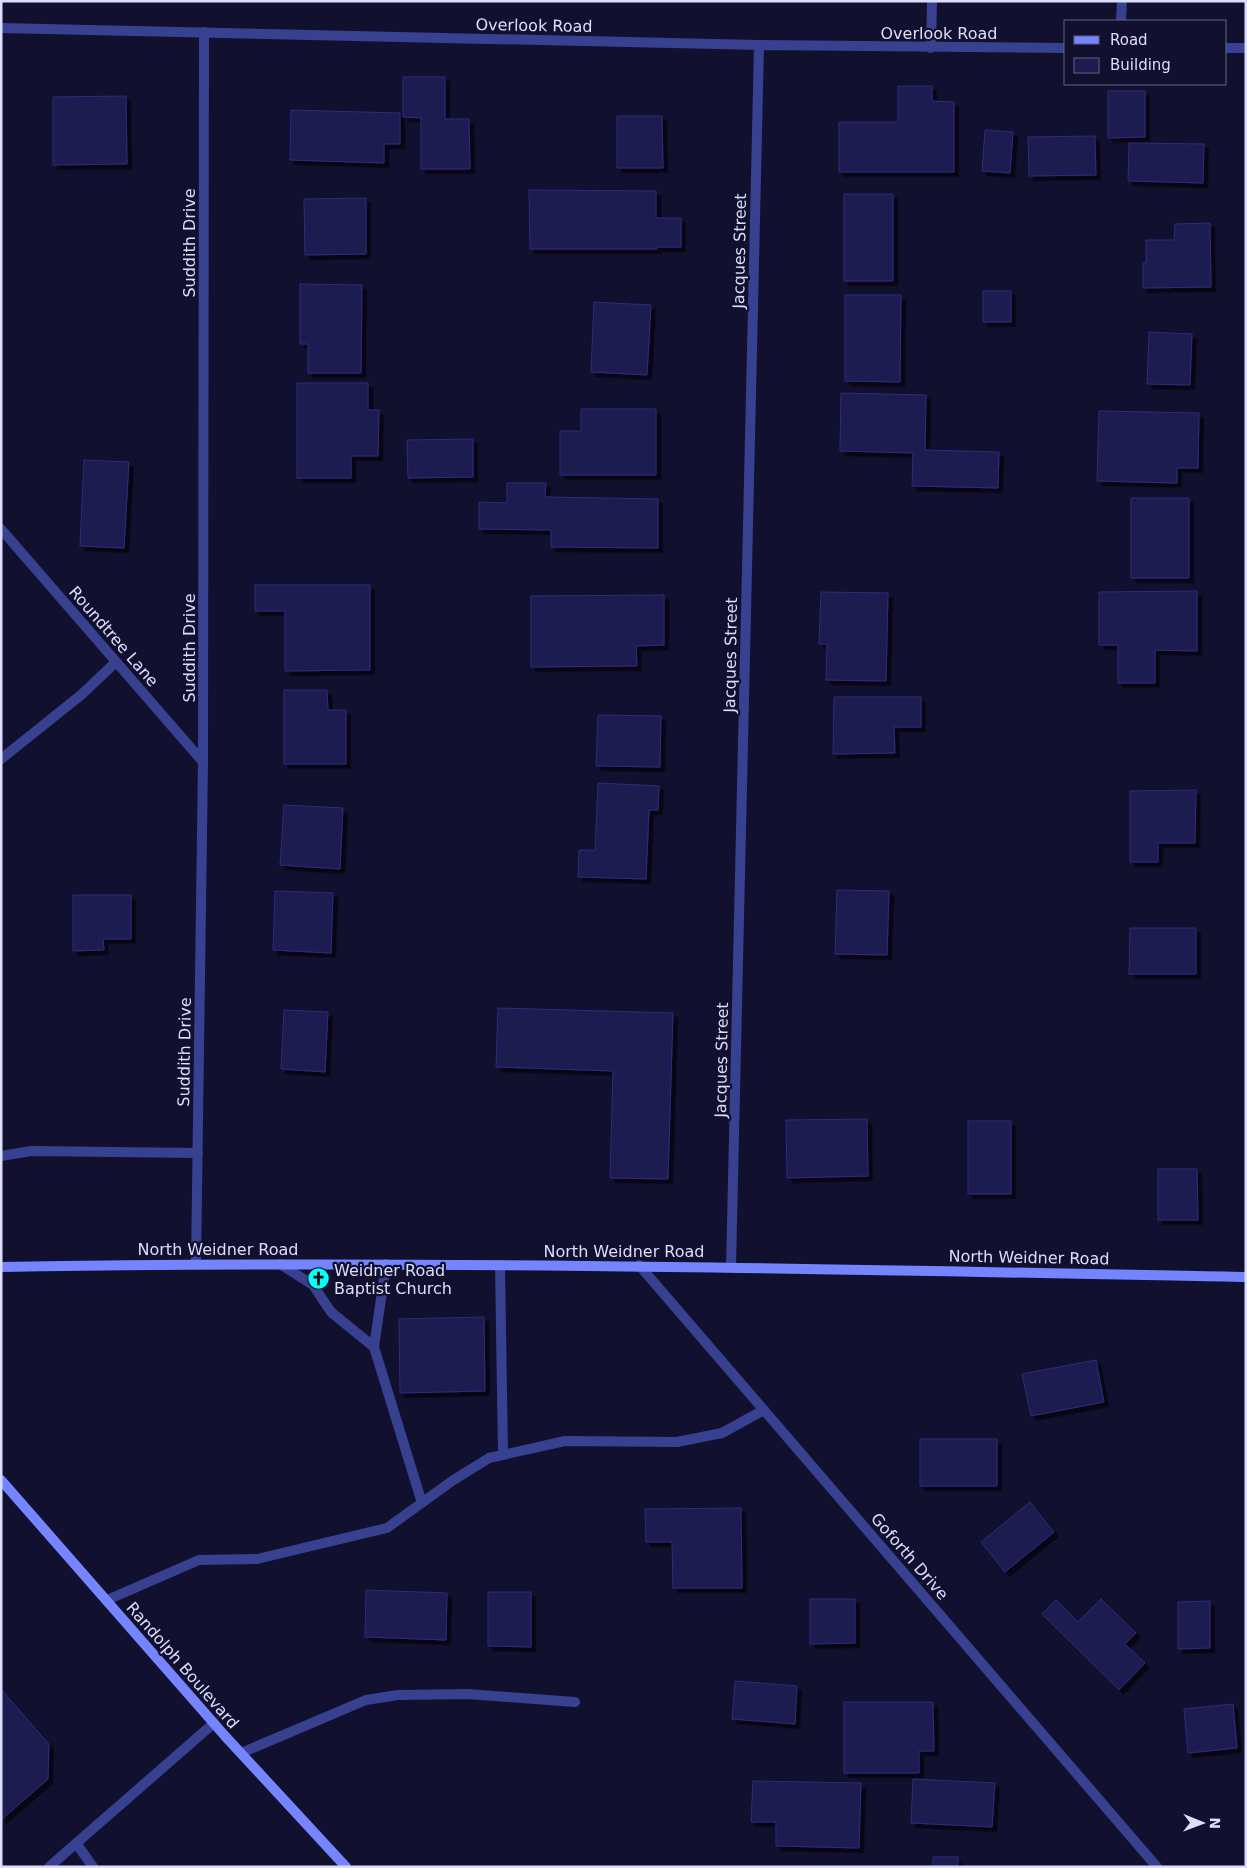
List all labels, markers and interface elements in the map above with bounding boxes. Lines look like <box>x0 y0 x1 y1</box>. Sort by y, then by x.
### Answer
street label: Overlook Road <box>475 15 593 36</box>
legend <box>1064 20 1227 85</box>
street label: Overlook Road <box>880 24 998 43</box>
text: Road <box>1110 31 1148 49</box>
text: Building <box>1110 56 1171 74</box>
street label: Suddith Drive <box>180 188 199 298</box>
street label: Jacques Street <box>729 193 750 310</box>
street label: Roundtree Lane <box>65 582 162 690</box>
street label: Suddith Drive <box>180 593 199 703</box>
street label: Jacques Street <box>720 597 741 714</box>
street label: Suddith Drive <box>174 997 195 1107</box>
street label: Jacques Street <box>711 1002 732 1119</box>
street label: North Weidner Road <box>138 1240 298 1259</box>
street label: North Weidner Road <box>544 1242 704 1261</box>
street label: North Weidner Road <box>948 1247 1110 1268</box>
place label: Weidner Road Baptist Church <box>334 1261 452 1298</box>
church icon: Weidner Road Baptist Church <box>306 1267 330 1291</box>
street label: Goforth Drive <box>867 1509 952 1603</box>
street label: Randolph Boulevard <box>123 1598 243 1732</box>
north arrow <box>1177 1798 1227 1848</box>
text: N <box>1207 1817 1223 1829</box>

